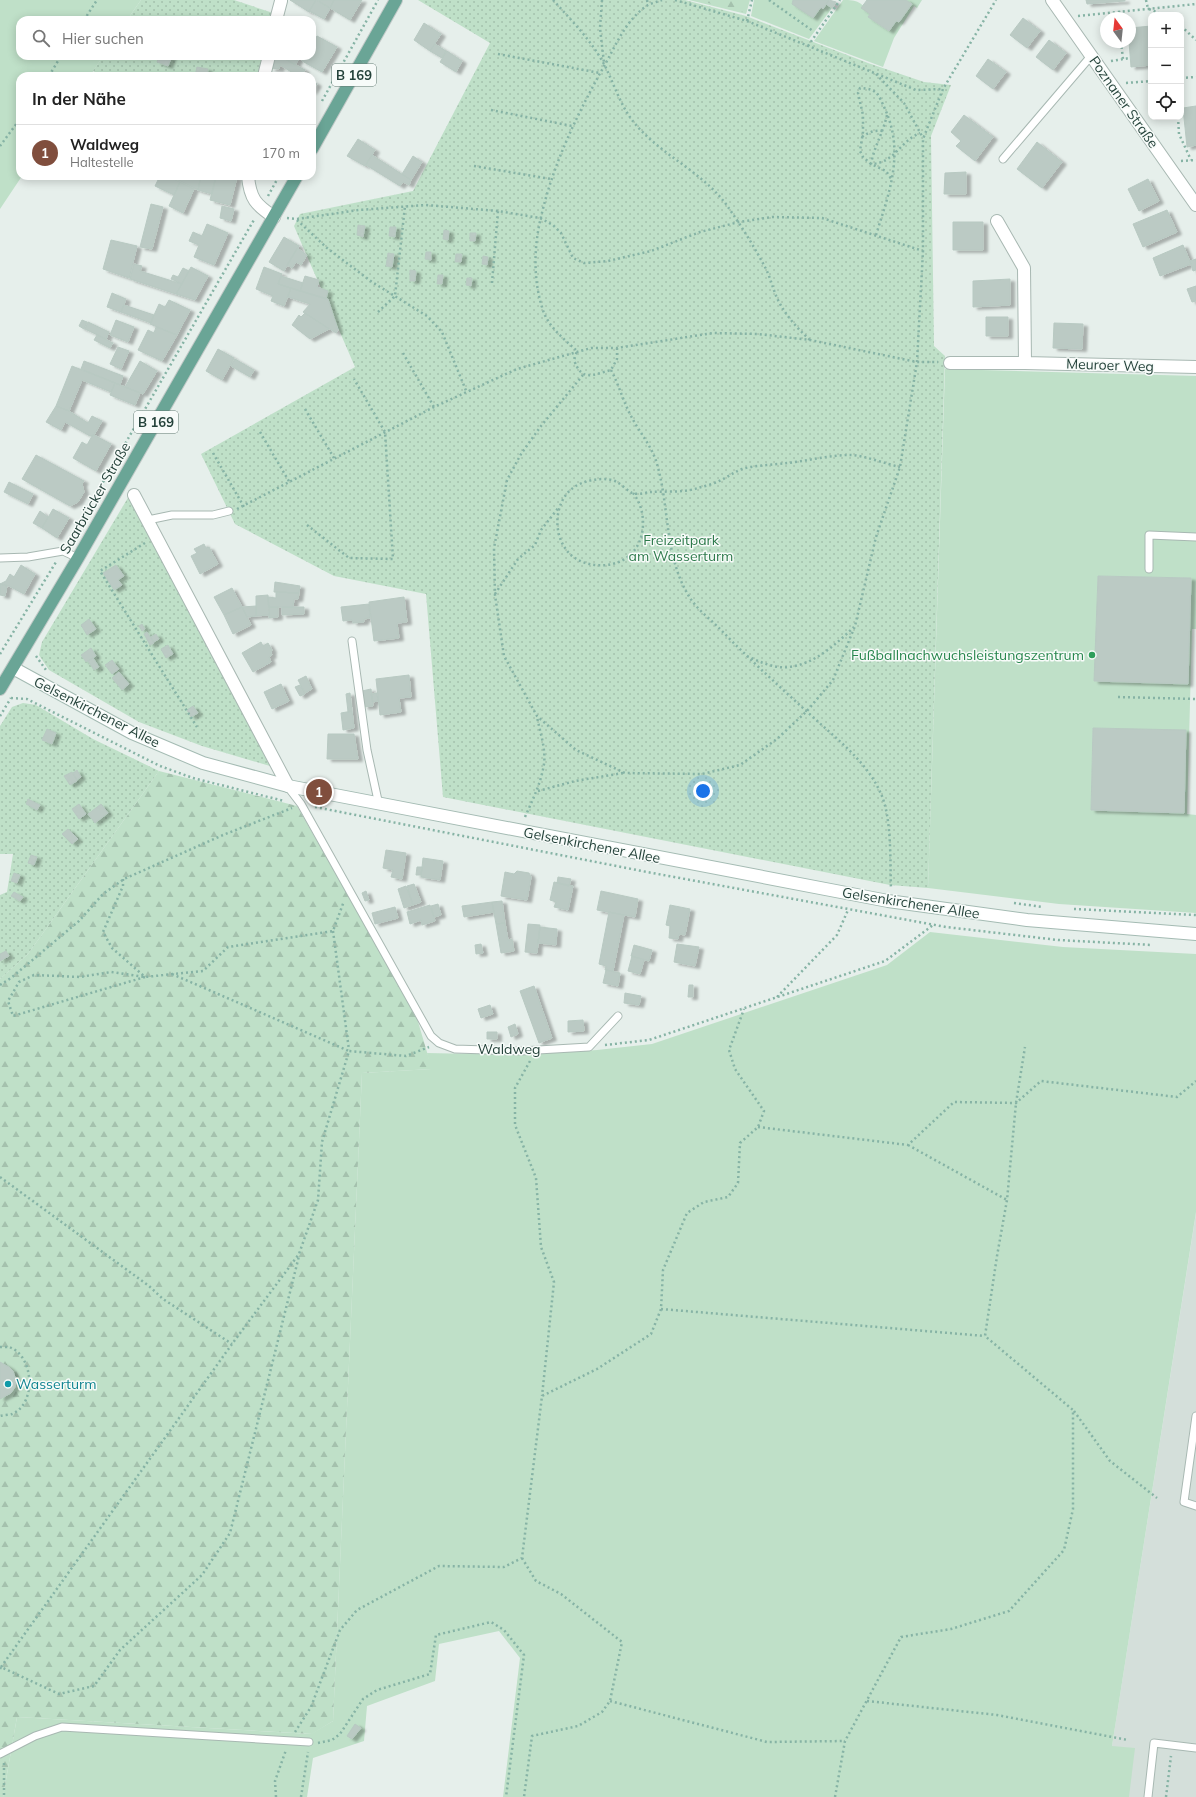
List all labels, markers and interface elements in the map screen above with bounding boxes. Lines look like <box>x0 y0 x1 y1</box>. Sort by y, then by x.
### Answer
north arrow <box>1100 12 1136 48</box>
map controls <box>1148 12 1184 120</box>
button: + <box>1148 12 1184 48</box>
search box <box>16 16 316 60</box>
icon: search <box>30 27 52 49</box>
text: Hier suchen <box>62 29 144 48</box>
button: − <box>1148 48 1184 84</box>
street label: Poznaner Straße <box>1085 52 1163 152</box>
road number: B 169 <box>332 64 376 86</box>
button: locate <box>1148 84 1184 120</box>
text: In der Nähe <box>32 88 126 109</box>
text: Waldweg <box>70 135 139 154</box>
text: 1 <box>41 145 49 161</box>
text: 170 m <box>262 145 300 161</box>
text: Haltestelle <box>70 154 134 170</box>
street label: Meuroer Weg <box>1066 354 1154 376</box>
road number: B 169 <box>134 411 178 433</box>
street label: Saarbrücker Straße <box>56 439 134 557</box>
park label: Freizeitpark am Wasserturm <box>629 531 733 565</box>
place label: Fußballnachwuchsleistungszentrum <box>851 646 1084 664</box>
marker: Fußballnachwuchsleistungszentrum <box>1087 650 1097 660</box>
street label: Gelsenkirchener Allee <box>31 672 163 752</box>
pin: 1 <box>306 777 332 807</box>
your location <box>693 781 713 801</box>
street label: Gelsenkirchener Allee <box>522 823 662 867</box>
street label: Gelsenkirchener Allee <box>841 883 981 923</box>
street label: Waldweg <box>477 1040 541 1058</box>
place label: Wasserturm <box>16 1375 96 1393</box>
marker: Wasserturm <box>3 1379 13 1389</box>

